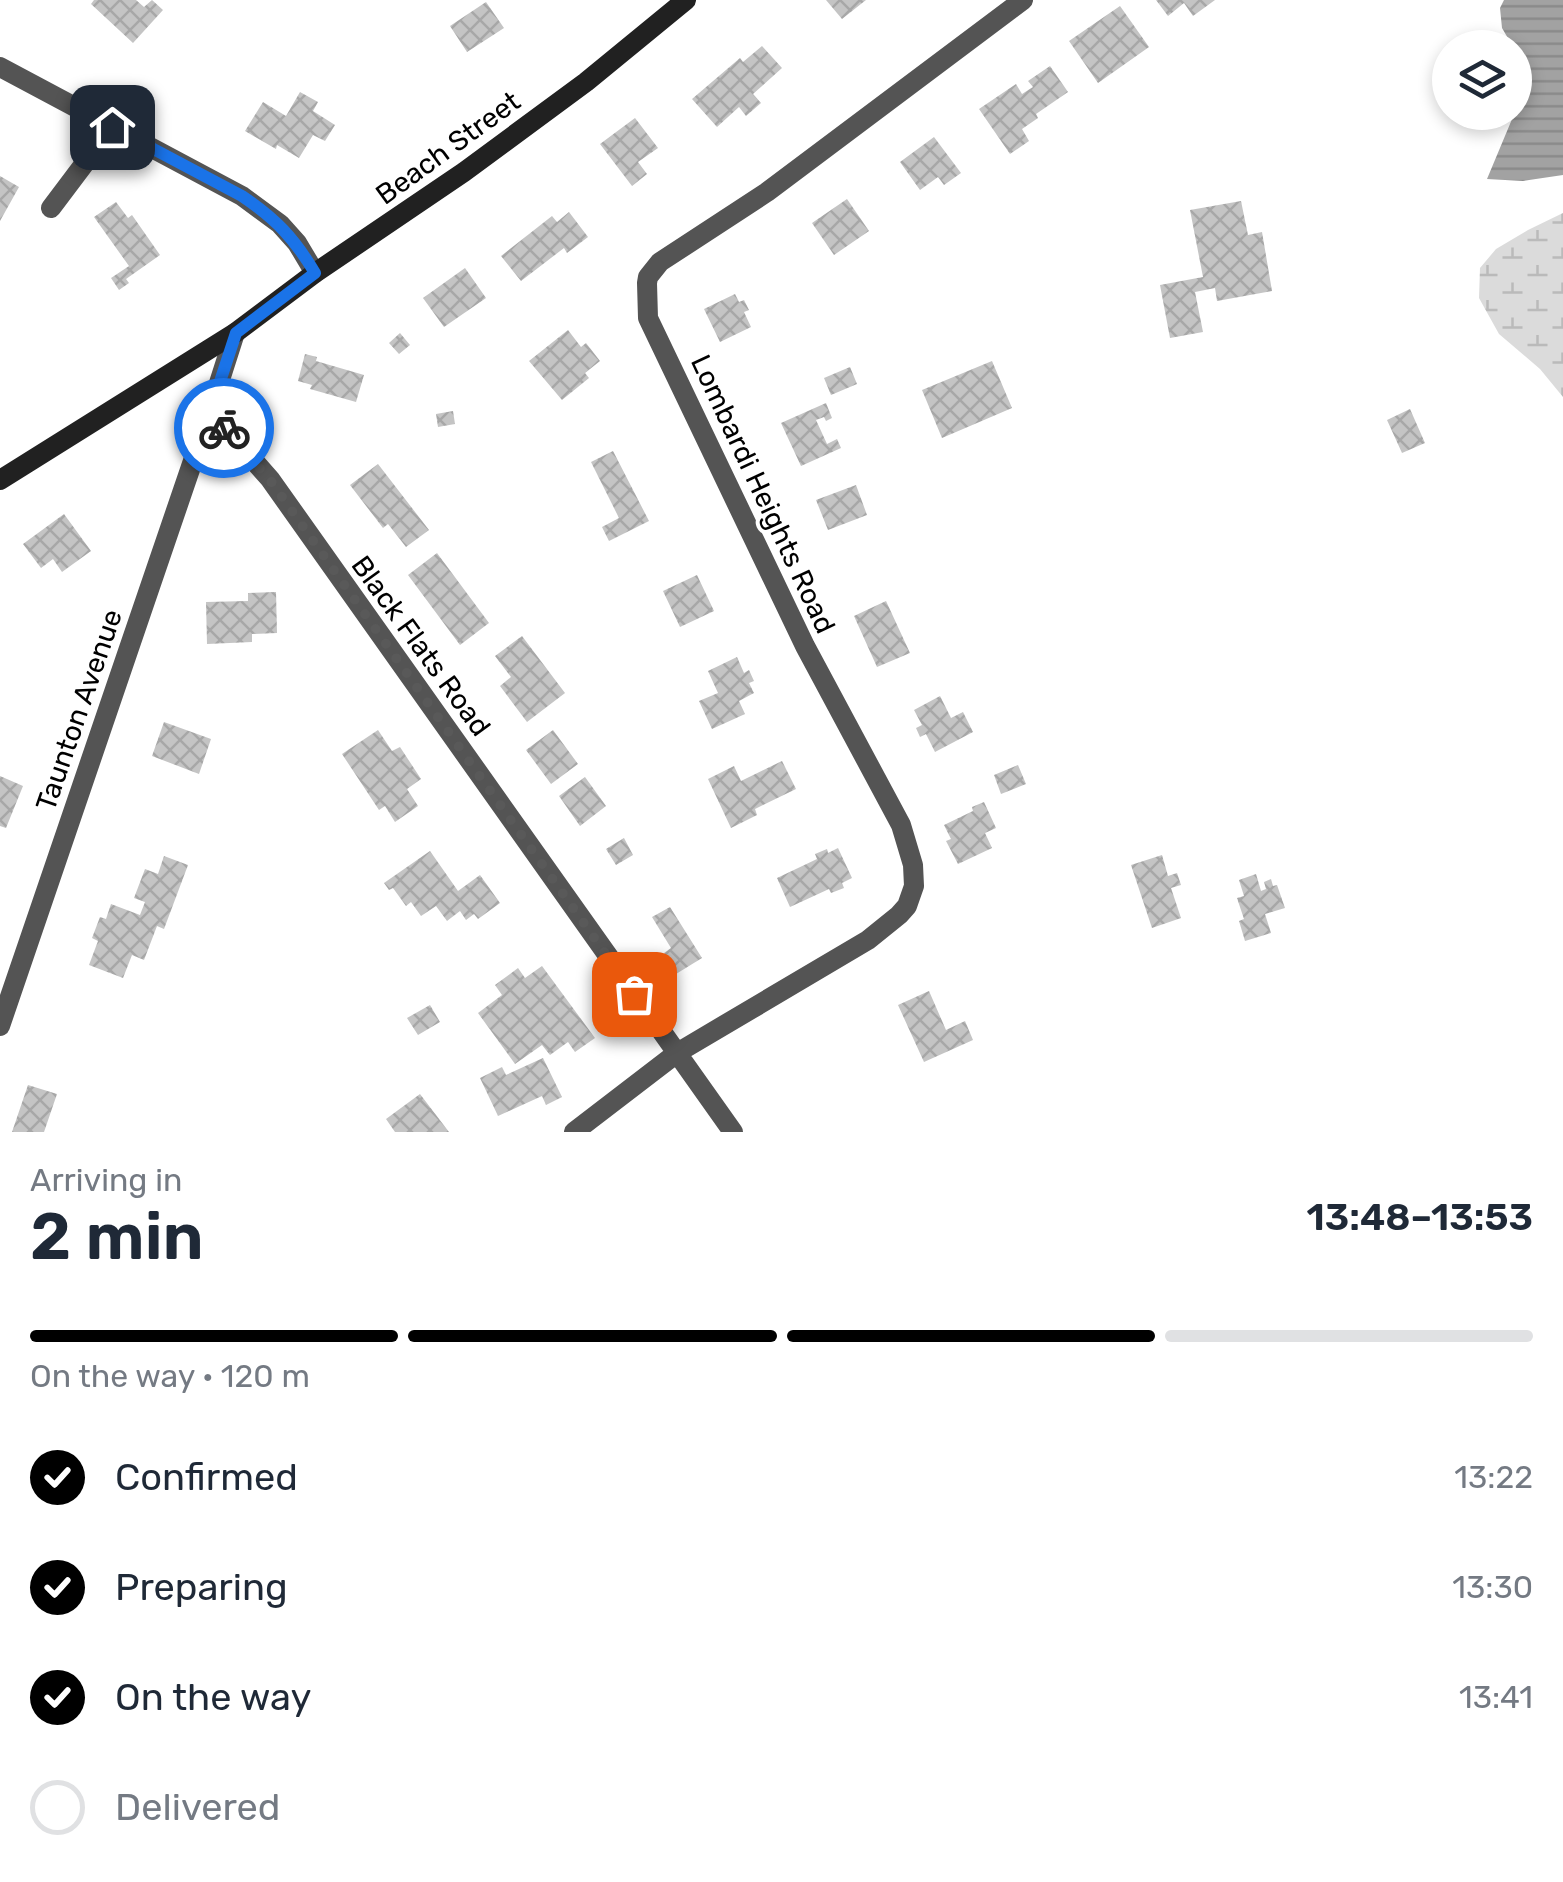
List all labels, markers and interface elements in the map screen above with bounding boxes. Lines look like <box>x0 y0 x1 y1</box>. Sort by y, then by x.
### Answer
map controls <box>1432 30 1532 130</box>
button: layers <box>1432 30 1532 130</box>
pin <box>70 85 155 170</box>
street label: Beach Street <box>369 85 527 211</box>
icon: home <box>85 100 140 155</box>
street label: Lombardi Heights Road <box>684 349 842 639</box>
courier <box>174 378 274 478</box>
icon: bike <box>197 401 252 456</box>
street label: Black Flats Road <box>345 550 497 742</box>
street label: Taunton Avenue <box>29 605 129 815</box>
pin <box>592 952 677 1037</box>
icon: bag <box>607 967 662 1022</box>
text: Arriving in <box>30 1161 182 1199</box>
text: 13:48–13:53 <box>1306 1194 1533 1240</box>
text: 2 min <box>30 1198 204 1275</box>
text: On the way · 120 m <box>30 1357 310 1395</box>
icon: check <box>30 1450 85 1505</box>
text: Confirmed <box>115 1454 298 1500</box>
text: 13:22 <box>1454 1458 1533 1496</box>
icon: check <box>30 1560 85 1615</box>
text: Preparing <box>115 1564 288 1610</box>
text: 13:30 <box>1452 1568 1533 1606</box>
icon: check <box>30 1670 85 1725</box>
text: On the way <box>115 1674 311 1720</box>
text: 13:41 <box>1459 1678 1533 1716</box>
text: Delivered <box>115 1784 280 1830</box>

